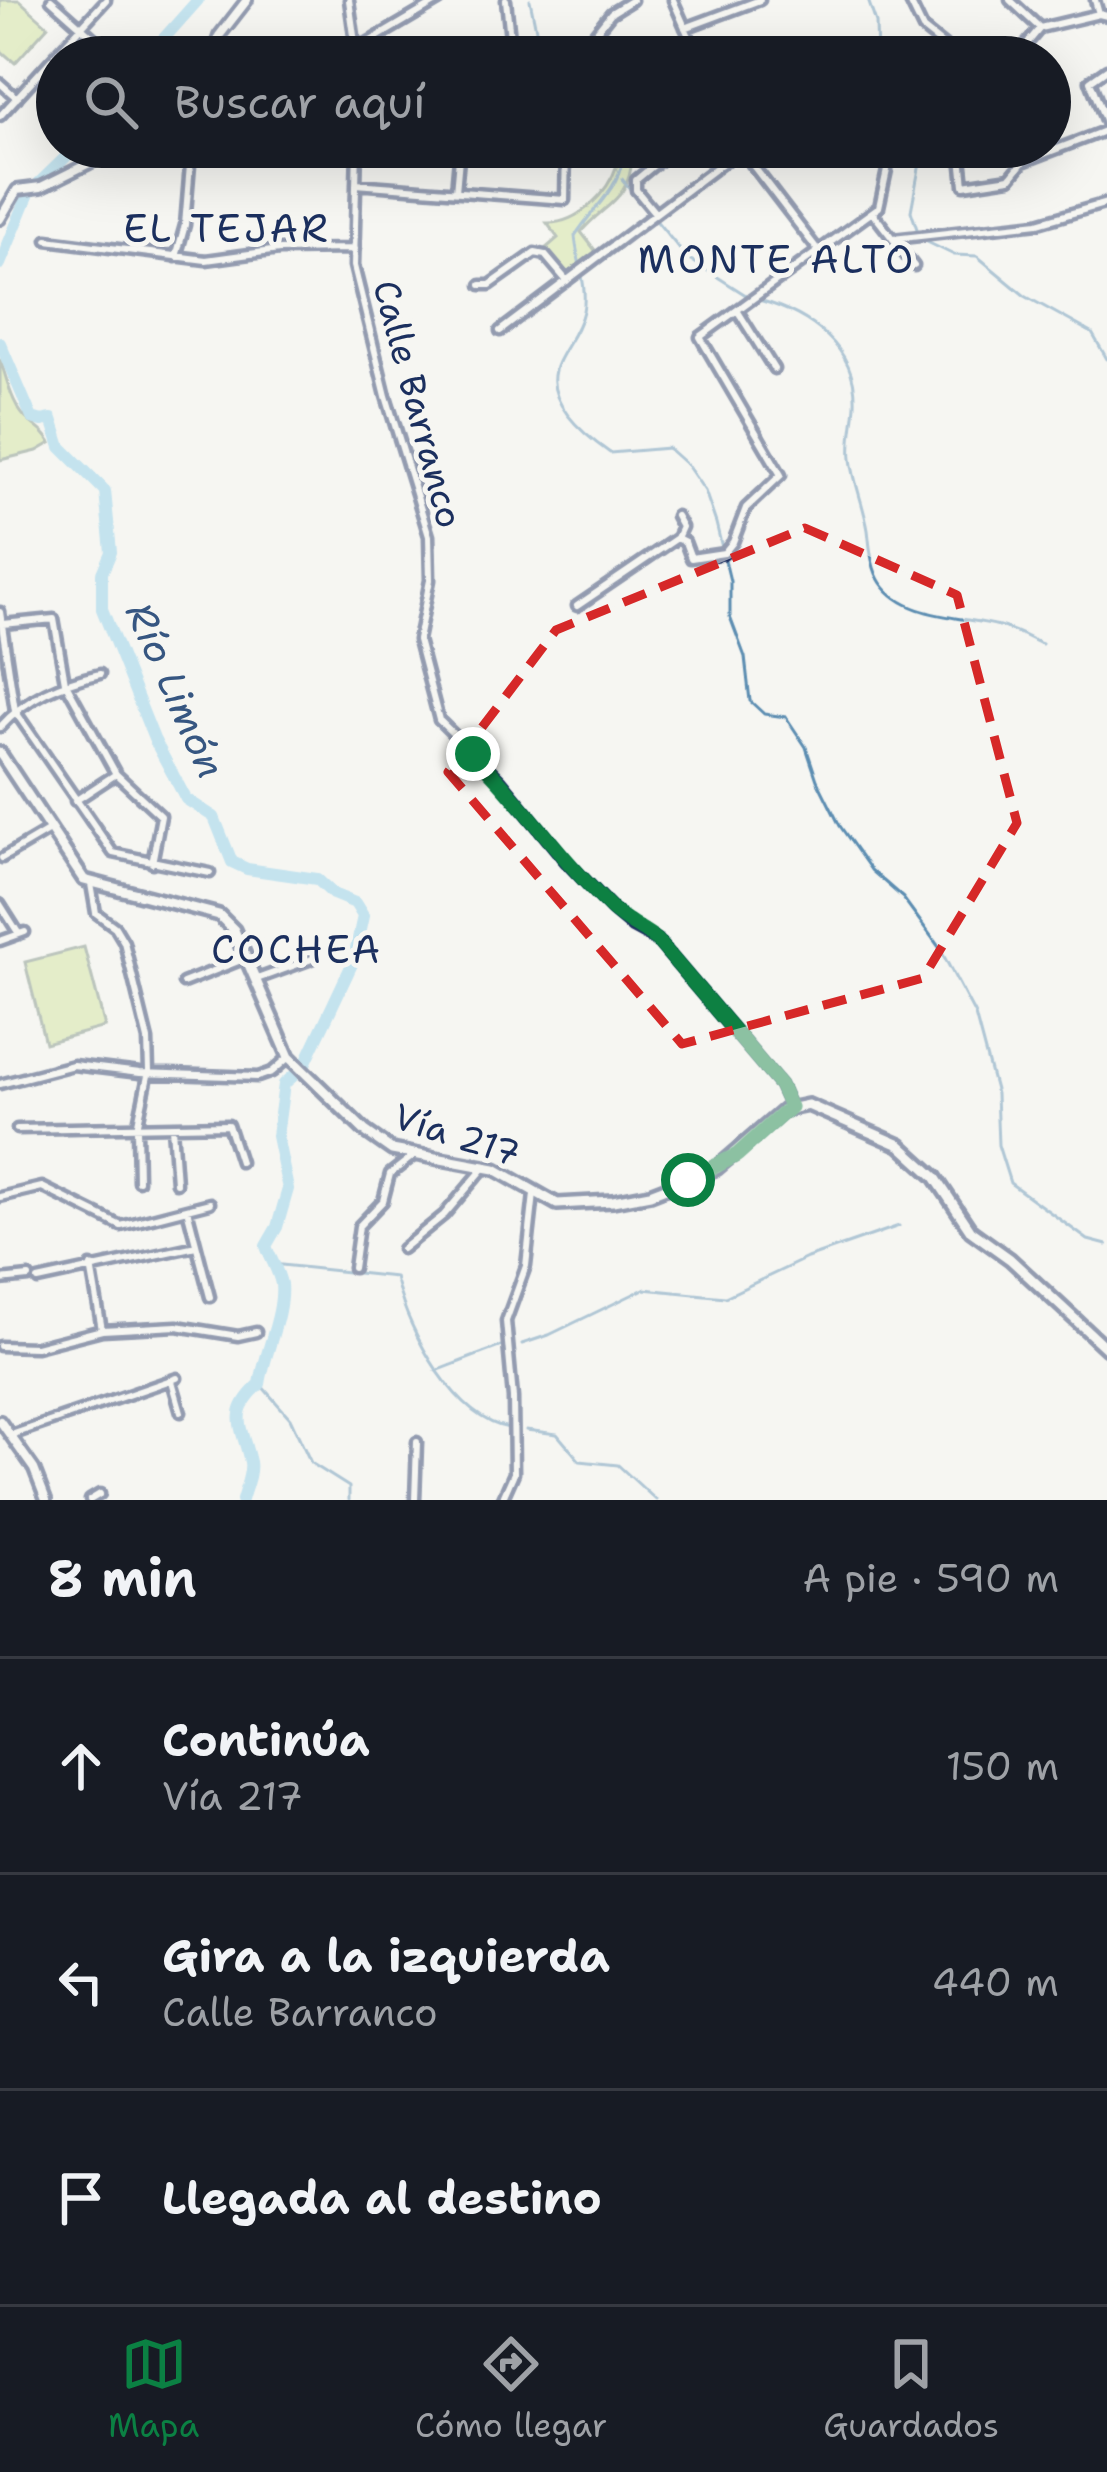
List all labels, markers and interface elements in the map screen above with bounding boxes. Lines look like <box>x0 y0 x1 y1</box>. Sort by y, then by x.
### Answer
search box <box>36 36 1071 168</box>
icon: search <box>78 69 144 135</box>
text: Buscar aquí <box>174 72 426 132</box>
district label: EL TEJAR <box>123 202 331 254</box>
district label: MONTE ALTO <box>638 233 916 285</box>
street label: Calle Barranco <box>361 275 475 533</box>
water label: Río Limón <box>114 594 238 786</box>
route end <box>446 727 500 781</box>
district label: COCHEA <box>211 923 383 975</box>
street label: Vía 217 <box>388 1092 526 1178</box>
route start <box>661 1153 715 1207</box>
text: 8 min <box>48 1544 197 1612</box>
text: A pie · 590 m <box>803 1552 1059 1604</box>
text: Continúa <box>162 1710 370 1770</box>
icon: ahead <box>48 1733 114 1799</box>
text: 150 m <box>946 1740 1059 1792</box>
text: Vía 217 <box>162 1770 303 1822</box>
text: Gira a la izquierda <box>162 1926 610 1986</box>
icon: left <box>48 1949 114 2015</box>
text: 440 m <box>932 1956 1059 2008</box>
text: Calle Barranco <box>162 1986 438 2038</box>
icon: arrive <box>48 2165 114 2231</box>
text: Llegada al destino <box>162 2168 602 2228</box>
tab: Mapa <box>108 2331 199 2448</box>
tab: Cómo llegar <box>415 2331 607 2448</box>
tab: Guardados <box>823 2331 999 2448</box>

